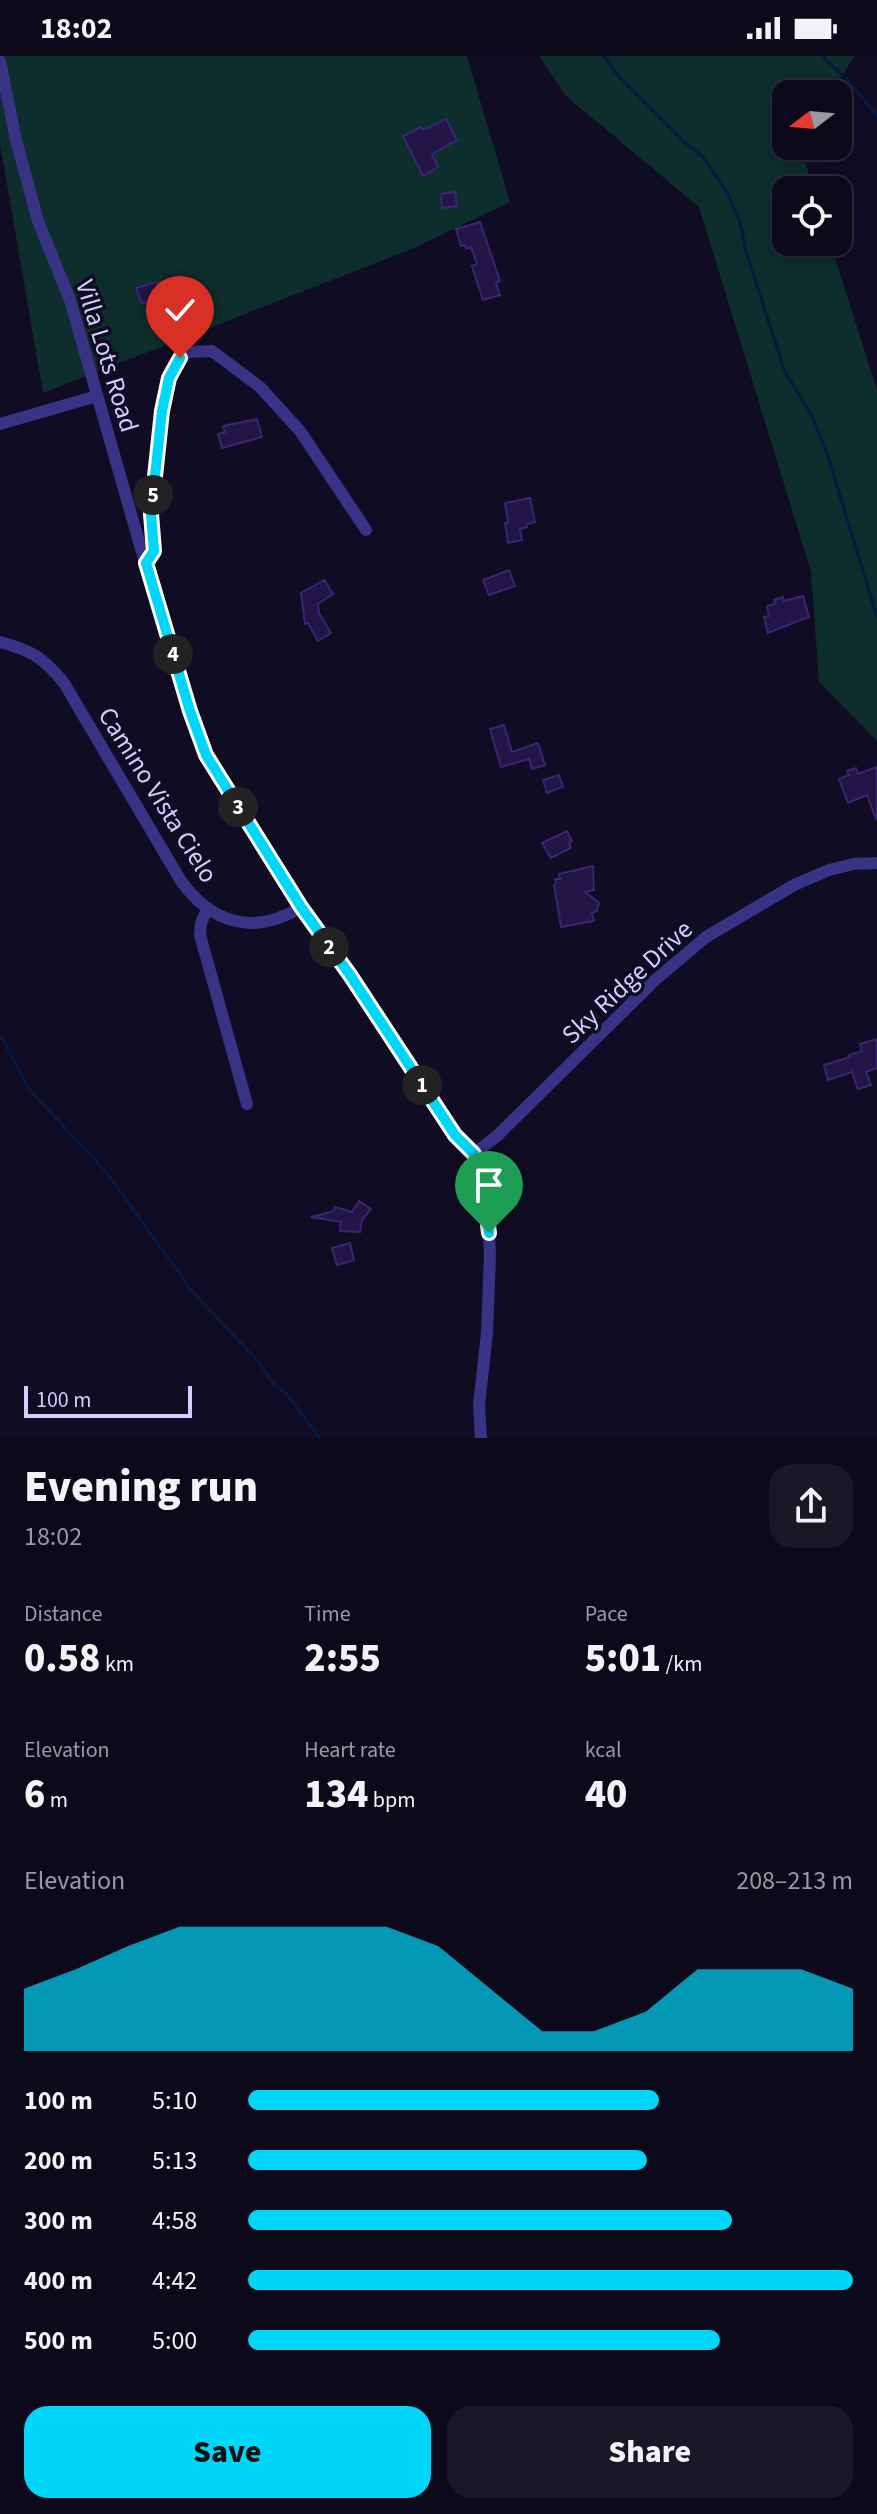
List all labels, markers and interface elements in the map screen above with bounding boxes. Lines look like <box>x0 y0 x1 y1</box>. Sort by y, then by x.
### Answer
text: 18:02 <box>40 7 112 50</box>
north arrow <box>772 80 852 160</box>
map controls <box>772 80 852 256</box>
button: locate <box>772 176 852 256</box>
street label: Villa Lots Road <box>66 275 148 437</box>
pin <box>146 276 214 358</box>
icon: check <box>158 288 202 332</box>
pin: 5 <box>133 475 173 515</box>
text: 5 <box>147 479 159 511</box>
pin: 4 <box>153 634 193 674</box>
text: 4 <box>167 638 179 670</box>
street label: Camino Vista Cielo <box>89 700 227 890</box>
pin: 3 <box>218 787 258 827</box>
text: 3 <box>232 791 244 823</box>
street label: Sky Ridge Drive <box>553 912 701 1052</box>
pin: 2 <box>309 927 349 967</box>
text: 2 <box>323 931 335 963</box>
pin: 1 <box>402 1065 442 1105</box>
text: 1 <box>416 1069 428 1101</box>
pin <box>455 1151 523 1233</box>
icon: arrive <box>467 1163 511 1207</box>
scale bar <box>24 1382 192 1418</box>
text: 100 m <box>36 1384 91 1416</box>
text: Evening run <box>24 1456 258 1519</box>
button: share <box>769 1464 853 1548</box>
text: 18:02 <box>24 1518 82 1555</box>
text: Distance <box>24 1598 102 1630</box>
text: Time <box>304 1598 351 1630</box>
text: Pace <box>585 1598 628 1630</box>
text: 0.58 <box>24 1630 100 1687</box>
text: 2:55 <box>304 1630 381 1687</box>
text: 5:01 <box>585 1630 661 1687</box>
text: km <box>100 1648 134 1680</box>
text: /km <box>661 1648 702 1680</box>
text: Elevation <box>24 1734 110 1766</box>
text: Heart rate <box>304 1734 396 1766</box>
text: kcal <box>585 1734 622 1766</box>
text: 6 <box>24 1766 45 1823</box>
text: 134 <box>304 1766 368 1823</box>
text: 40 <box>585 1766 627 1823</box>
text: m <box>45 1784 68 1816</box>
text: bpm <box>368 1784 415 1816</box>
text: Elevation <box>24 1862 125 1899</box>
text: 208–213 m <box>736 1862 853 1899</box>
text: 100 m <box>24 2082 93 2119</box>
text: 5:10 <box>152 2082 197 2119</box>
text: 200 m <box>24 2142 93 2179</box>
text: 5:13 <box>152 2142 197 2179</box>
text: 300 m <box>24 2202 93 2239</box>
text: 4:58 <box>152 2202 197 2239</box>
text: 400 m <box>24 2262 93 2299</box>
text: 4:42 <box>152 2262 197 2299</box>
text: 500 m <box>24 2322 93 2359</box>
text: 5:00 <box>152 2322 197 2359</box>
button: Save <box>24 2406 431 2498</box>
button: Share <box>447 2406 853 2498</box>

